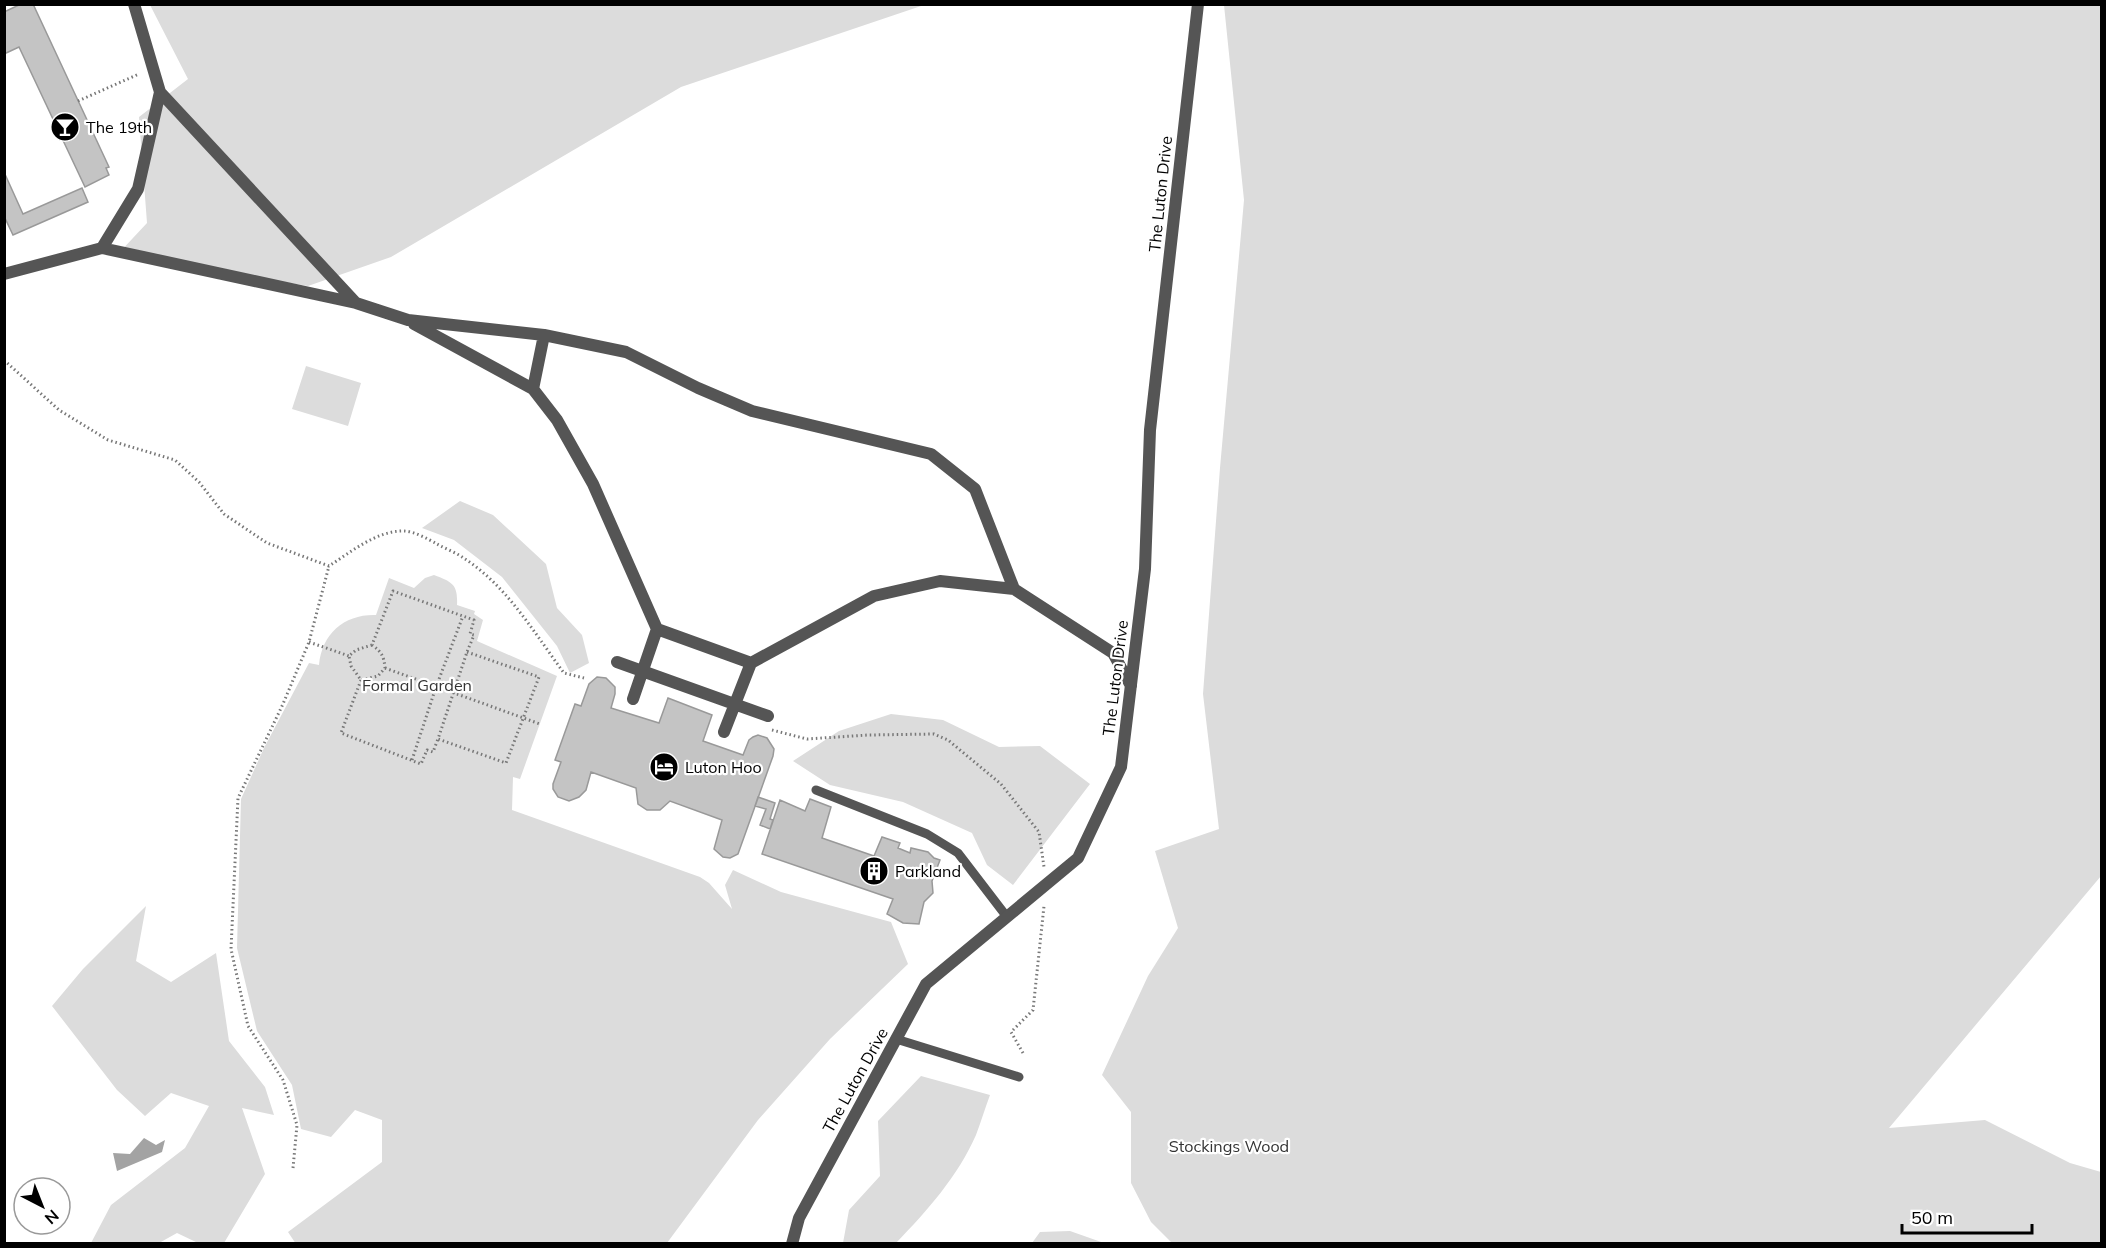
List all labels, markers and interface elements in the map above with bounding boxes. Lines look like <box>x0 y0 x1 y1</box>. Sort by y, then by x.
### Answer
bar icon: The 19th <box>49 111 81 143</box>
place label: The 19th <box>86 117 152 137</box>
street label: The Luton Drive <box>1144 135 1176 253</box>
street label: The Luton Drive <box>1098 619 1132 737</box>
park label: Formal Garden <box>362 675 472 695</box>
hotel icon: Luton Hoo <box>648 751 680 783</box>
place label: Luton Hoo <box>685 757 762 777</box>
building icon: Parkland <box>858 855 890 887</box>
place label: Parkland <box>895 861 961 881</box>
street label: The Luton Drive <box>818 1024 892 1136</box>
park label: Stockings Wood <box>1169 1136 1289 1156</box>
north arrow <box>12 1176 72 1236</box>
scale bar <box>1902 1197 2032 1235</box>
text: N <box>41 1206 63 1229</box>
text: 50 m <box>1911 1206 1953 1229</box>

